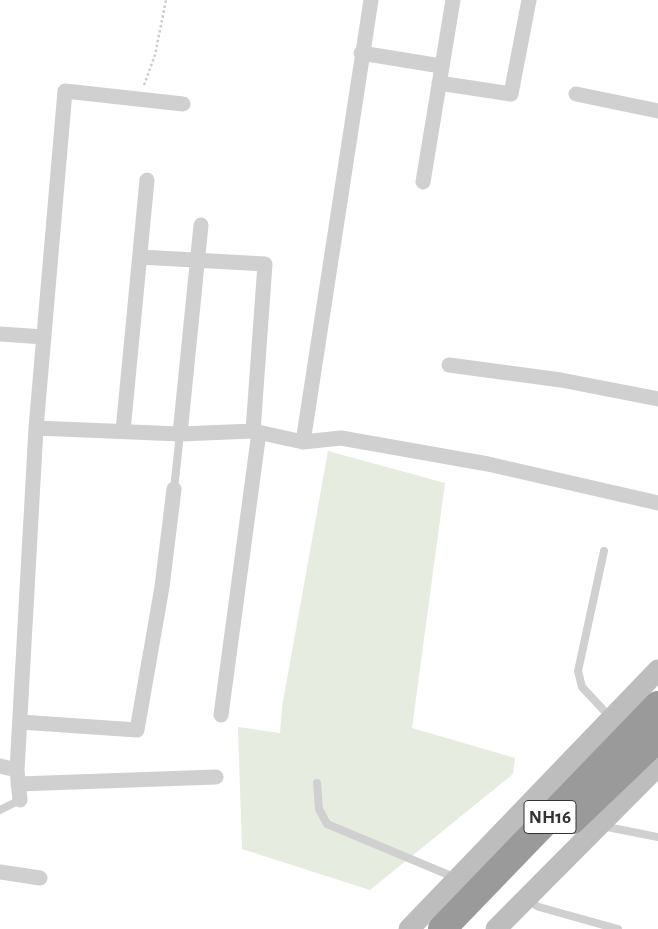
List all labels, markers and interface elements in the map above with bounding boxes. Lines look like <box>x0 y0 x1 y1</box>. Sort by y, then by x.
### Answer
road number: NH16 <box>524 800 576 834</box>

